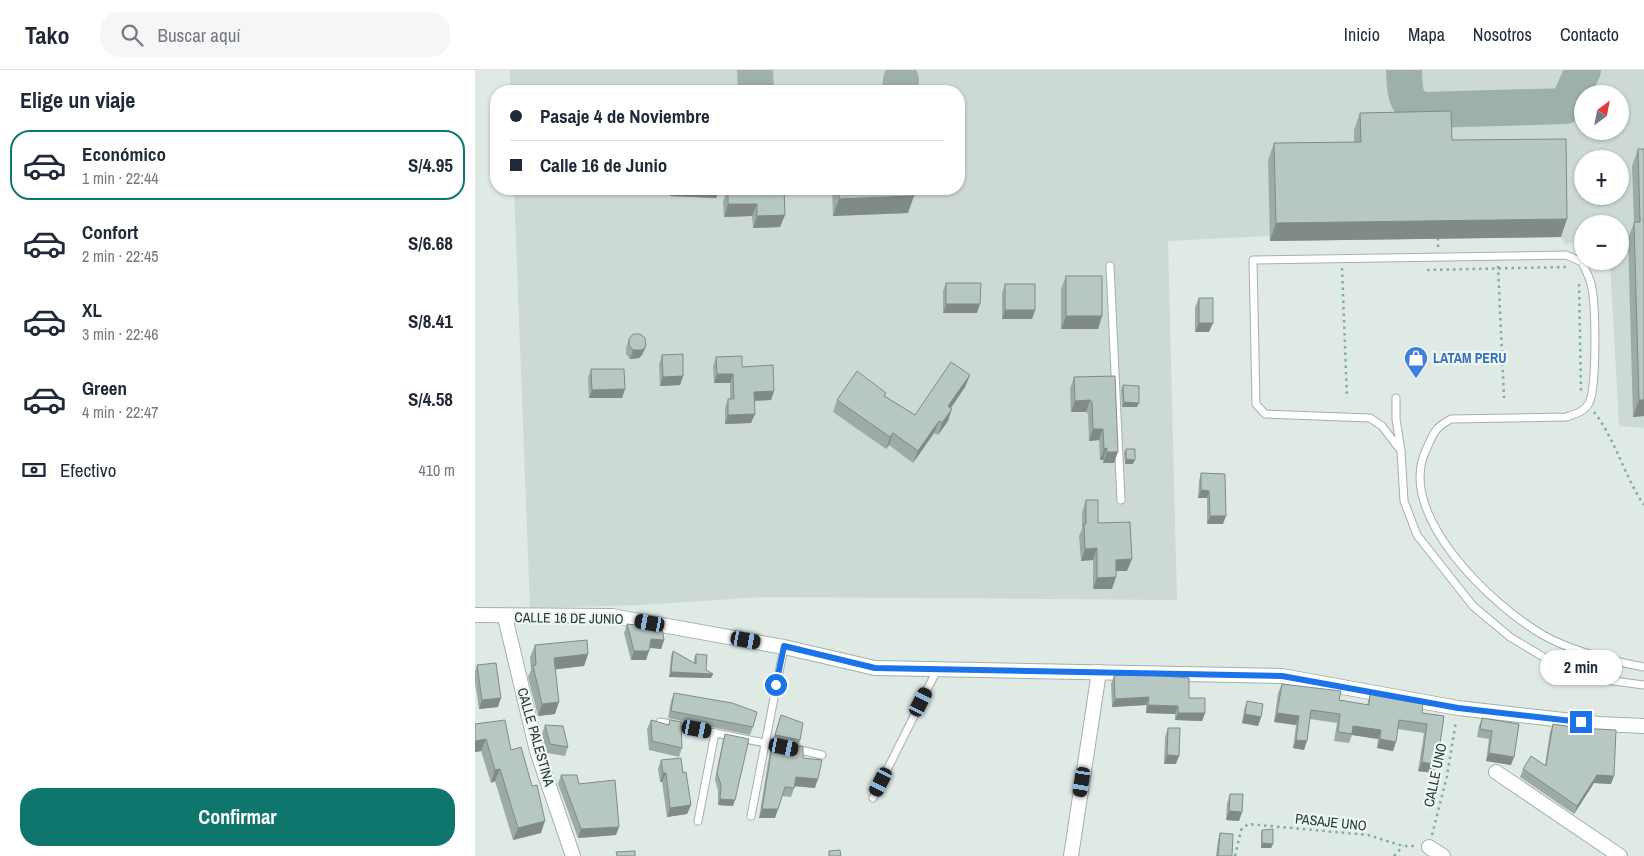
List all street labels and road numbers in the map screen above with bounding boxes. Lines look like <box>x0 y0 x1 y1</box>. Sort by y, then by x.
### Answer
street label: CALLE 16 DE JUNIO <box>514 608 624 628</box>
street label: CALLE PALESTINA <box>513 686 559 789</box>
street label: CALLE UNO <box>1419 741 1451 809</box>
street label: PASAJE UNO <box>1294 809 1368 835</box>

